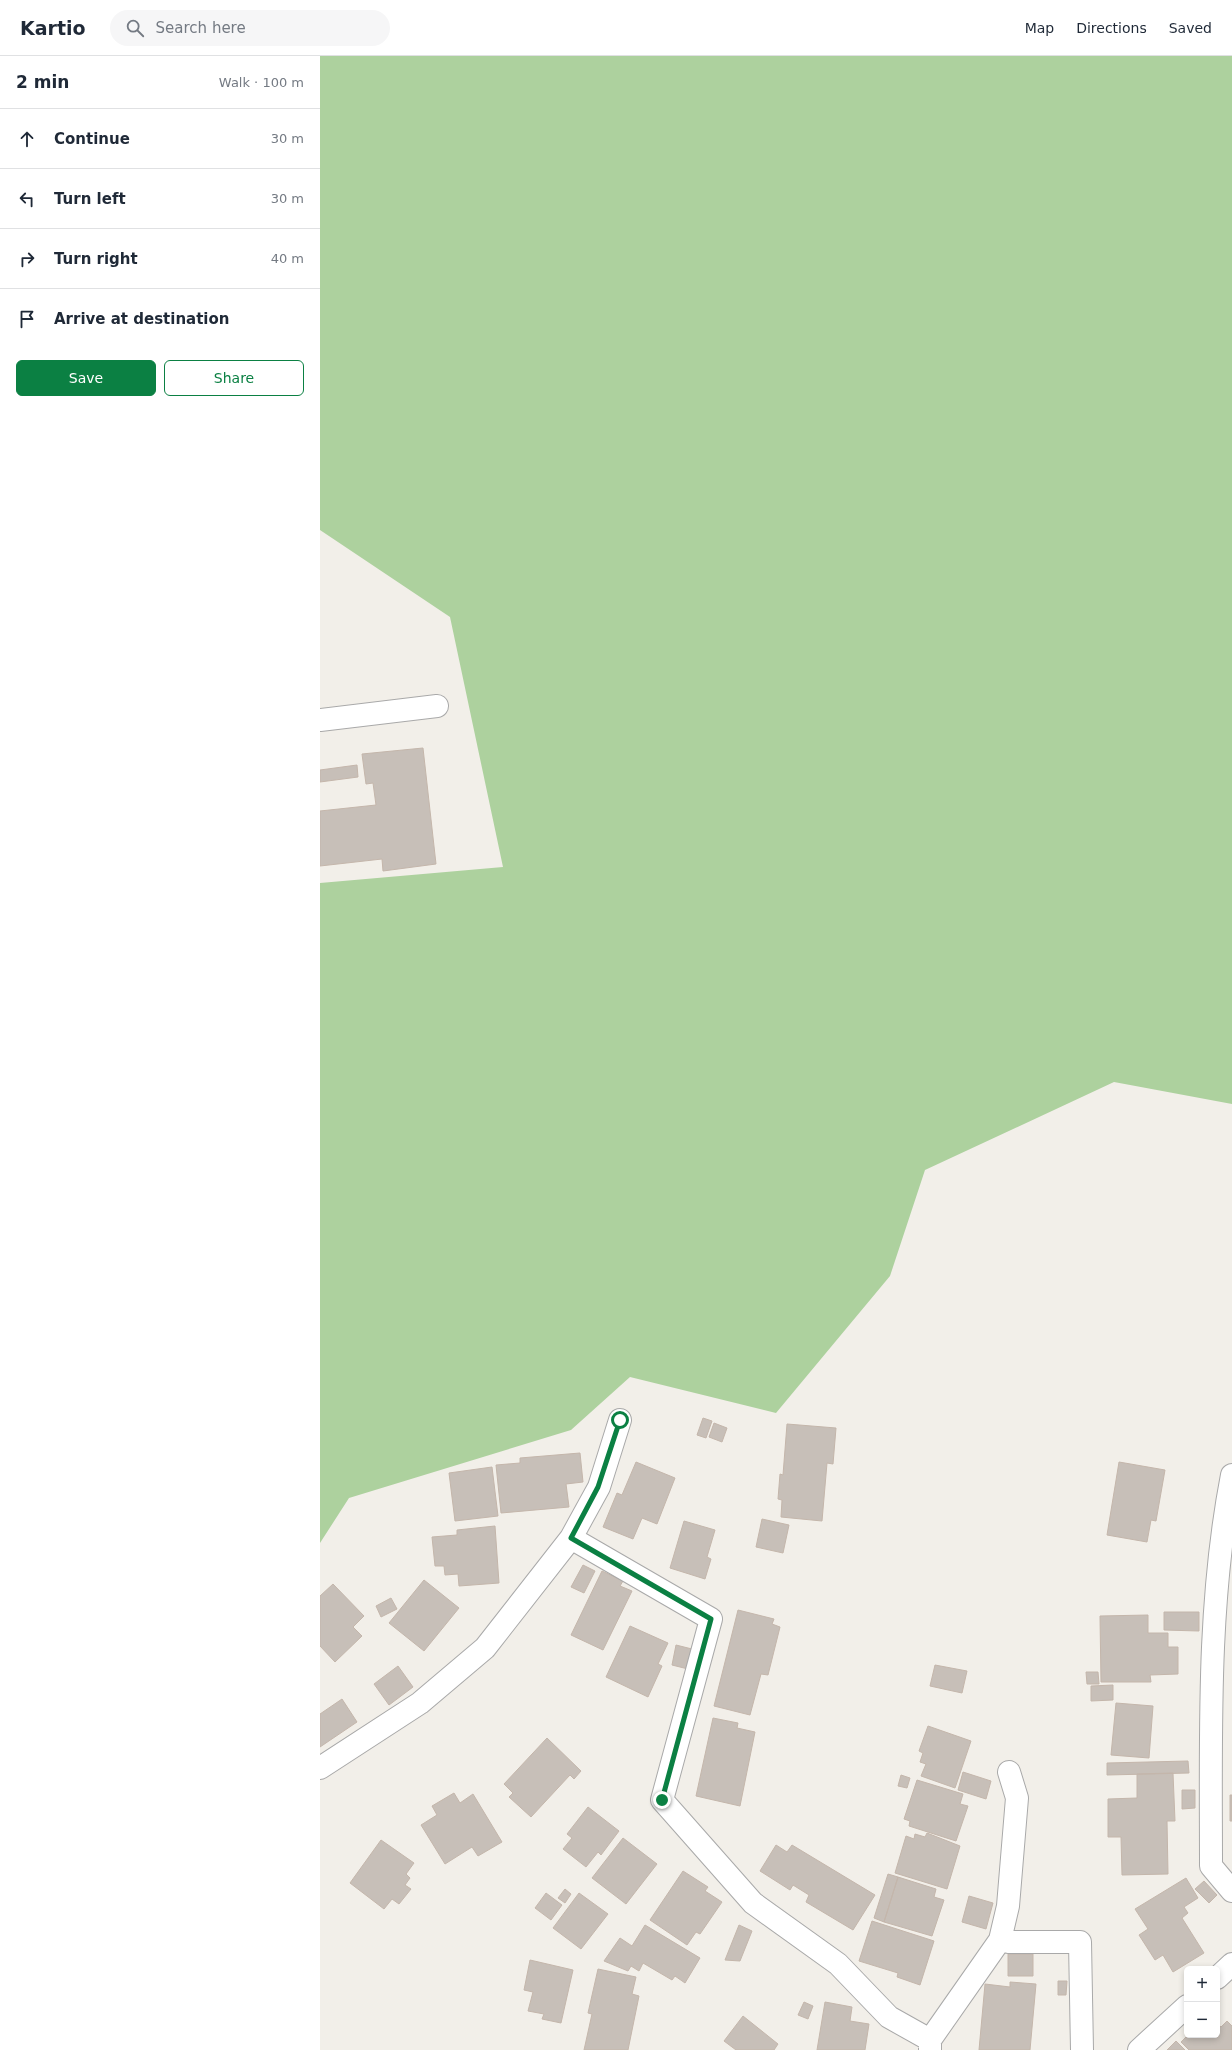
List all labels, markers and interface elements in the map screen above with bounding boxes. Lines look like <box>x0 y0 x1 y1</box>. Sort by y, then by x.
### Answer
search box <box>110 10 390 46</box>
text: Kartio <box>20 17 86 39</box>
icon: search <box>124 17 146 39</box>
text: Search here <box>156 19 246 37</box>
text: Map <box>1025 20 1054 36</box>
text: Directions <box>1076 20 1147 36</box>
text: Saved <box>1169 20 1212 36</box>
text: 2 min <box>16 72 69 92</box>
text: Walk · 100 m <box>219 75 304 90</box>
icon: ahead <box>16 128 38 150</box>
text: Continue <box>54 130 130 148</box>
text: 30 m <box>271 131 304 146</box>
icon: left <box>16 188 38 210</box>
text: Turn left <box>54 190 126 208</box>
text: 30 m <box>271 191 304 206</box>
icon: right <box>16 248 38 270</box>
text: Turn right <box>54 250 138 268</box>
text: 40 m <box>271 251 304 266</box>
icon: arrive <box>16 308 38 330</box>
text: Arrive at destination <box>54 310 229 328</box>
button: Save <box>16 360 156 396</box>
button: Share <box>164 360 304 396</box>
route start <box>611 1411 629 1429</box>
route end <box>653 1791 671 1809</box>
map controls <box>1184 1966 1220 2038</box>
button: + <box>1184 1966 1220 2002</box>
button: − <box>1184 2002 1220 2038</box>

